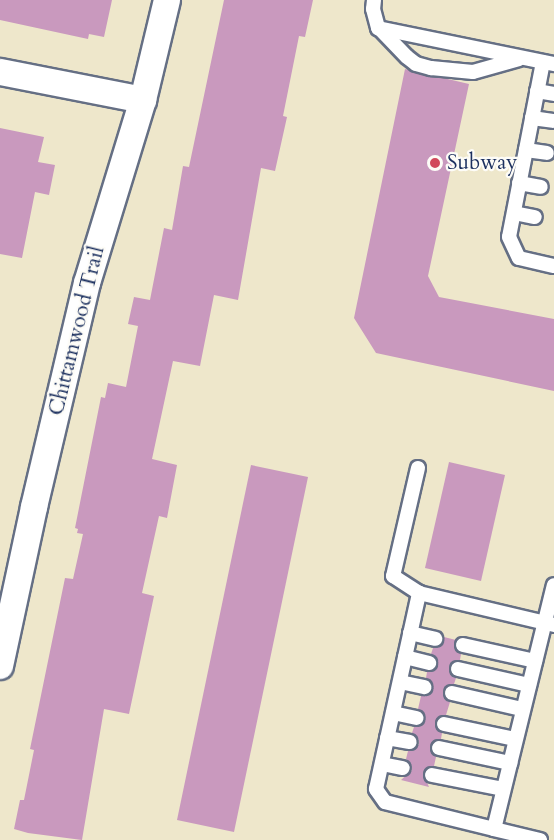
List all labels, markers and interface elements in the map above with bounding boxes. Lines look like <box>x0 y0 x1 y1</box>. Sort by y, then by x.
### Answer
place label: Subway <box>447 150 517 176</box>
marker: Subway <box>428 156 442 170</box>
street label: Chittamwood Trail <box>44 244 110 418</box>

